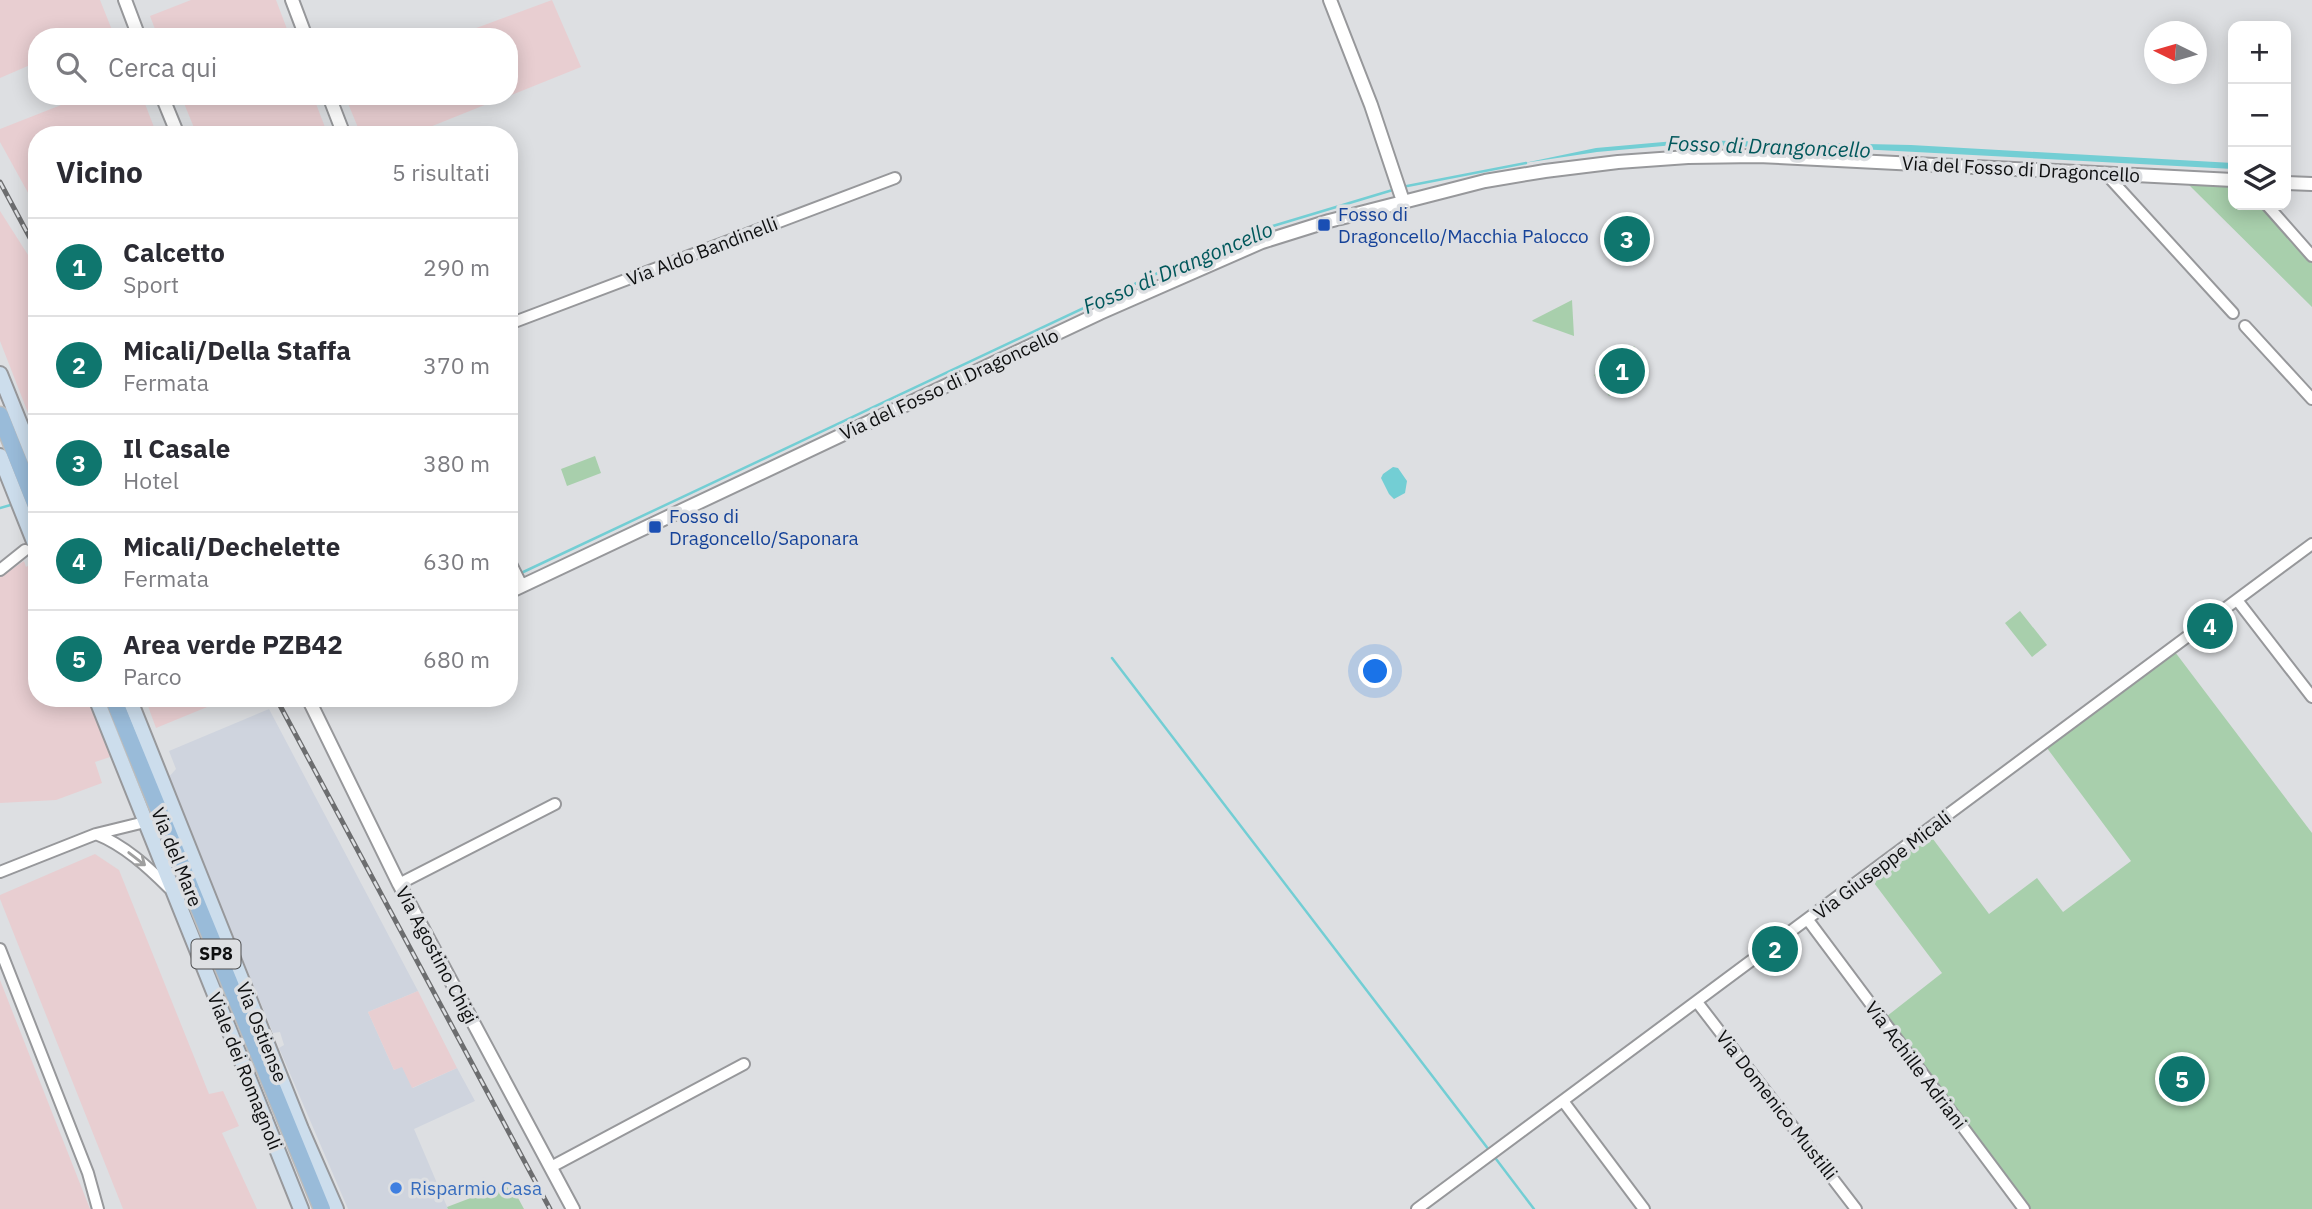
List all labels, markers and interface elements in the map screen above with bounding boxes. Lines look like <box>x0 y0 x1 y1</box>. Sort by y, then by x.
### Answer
north arrow <box>2144 21 2207 84</box>
map controls <box>2228 21 2291 210</box>
button: + <box>2228 21 2291 84</box>
search box <box>28 28 518 105</box>
icon: search <box>52 48 90 86</box>
text: Cerca qui <box>108 50 217 84</box>
button: − <box>2228 84 2291 147</box>
water label: Fosso di Drangoncello <box>1667 128 1871 164</box>
button: layers <box>2228 147 2291 210</box>
street label: Via del Fosso di Dragoncello <box>1901 151 2141 187</box>
text: Vicino <box>56 152 143 191</box>
text: 5 risultati <box>392 157 490 187</box>
place label: Fosso di Dragoncello/Macchia Palocco <box>1338 202 1589 248</box>
street label: Via Aldo Bandinelli <box>623 211 781 291</box>
pin: 3 <box>1604 213 1650 265</box>
water label: Fosso di Drangoncello <box>1078 214 1277 320</box>
marker: Fosso di Dragoncello/Macchia Palocco <box>1316 217 1332 233</box>
text: Calcetto <box>123 235 225 269</box>
text: 1 <box>72 252 86 282</box>
text: 290 m <box>423 252 490 282</box>
text: Sport <box>123 269 179 299</box>
street label: Via del Fosso di Dragoncello <box>836 323 1062 445</box>
text: Micali/Della Staffa <box>123 333 351 367</box>
pin: 1 <box>1599 345 1645 397</box>
text: 2 <box>72 350 86 380</box>
text: 370 m <box>423 350 490 380</box>
text: Fermata <box>123 367 209 397</box>
text: Il Casale <box>123 431 230 465</box>
text: 3 <box>72 448 86 478</box>
text: 380 m <box>423 448 490 478</box>
text: Hotel <box>123 465 179 495</box>
place label: Fosso di Dragoncello/Saponara <box>669 504 859 550</box>
marker: Fosso di Dragoncello/Saponara <box>647 519 663 535</box>
text: Micali/Dechelette <box>123 529 340 563</box>
text: 4 <box>72 546 86 576</box>
text: 630 m <box>423 546 490 576</box>
text: Fermata <box>123 563 209 593</box>
pin: 4 <box>2187 600 2233 652</box>
text: Area verde PZB42 <box>123 627 343 661</box>
text: 5 <box>72 644 86 674</box>
text: 680 m <box>423 644 490 674</box>
your location <box>1358 654 1392 688</box>
text: Parco <box>123 661 182 691</box>
street label: Via del Mare <box>146 804 208 910</box>
street label: Via Giuseppe Micali <box>1808 805 1956 925</box>
one-way arrow <box>127 852 146 867</box>
street label: Via Agostino Chigi <box>391 882 483 1028</box>
pin: 2 <box>1752 923 1798 975</box>
road number: SP8 <box>192 939 241 968</box>
street label: Via Ostiense <box>231 978 293 1086</box>
street label: Viale dei Romagnoli <box>202 989 288 1153</box>
street label: Via Achille Adriani <box>1860 996 1972 1134</box>
street label: Via Domenico Mustilli <box>1711 1025 1843 1185</box>
pin: 5 <box>2159 1053 2205 1105</box>
place label: Risparmio Casa <box>410 1176 542 1200</box>
marker: Risparmio Casa <box>388 1180 404 1196</box>

